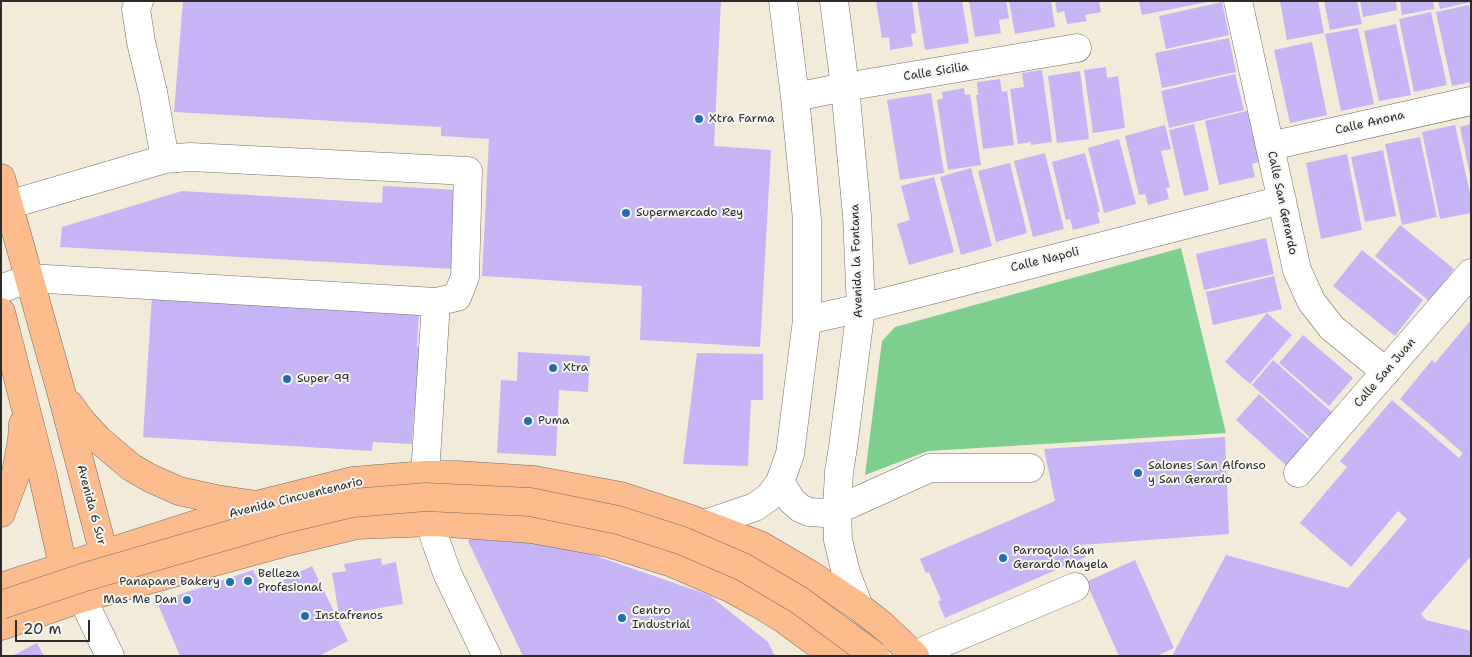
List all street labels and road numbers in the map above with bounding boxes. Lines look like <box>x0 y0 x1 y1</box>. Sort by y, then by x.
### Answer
street label: Calle Sicilia <box>902 60 970 84</box>
street label: Calle Anona <box>1334 108 1406 138</box>
street label: Calle San Gerardo <box>1264 150 1300 256</box>
street label: Avenida la Fontana <box>848 204 866 318</box>
street label: Calle Napoli <box>1009 245 1081 275</box>
street label: Calle San Juan <box>1351 336 1419 410</box>
street label: Avenida 6 Sur <box>73 463 109 547</box>
street label: Avenida Cincuentenario <box>228 474 364 522</box>

